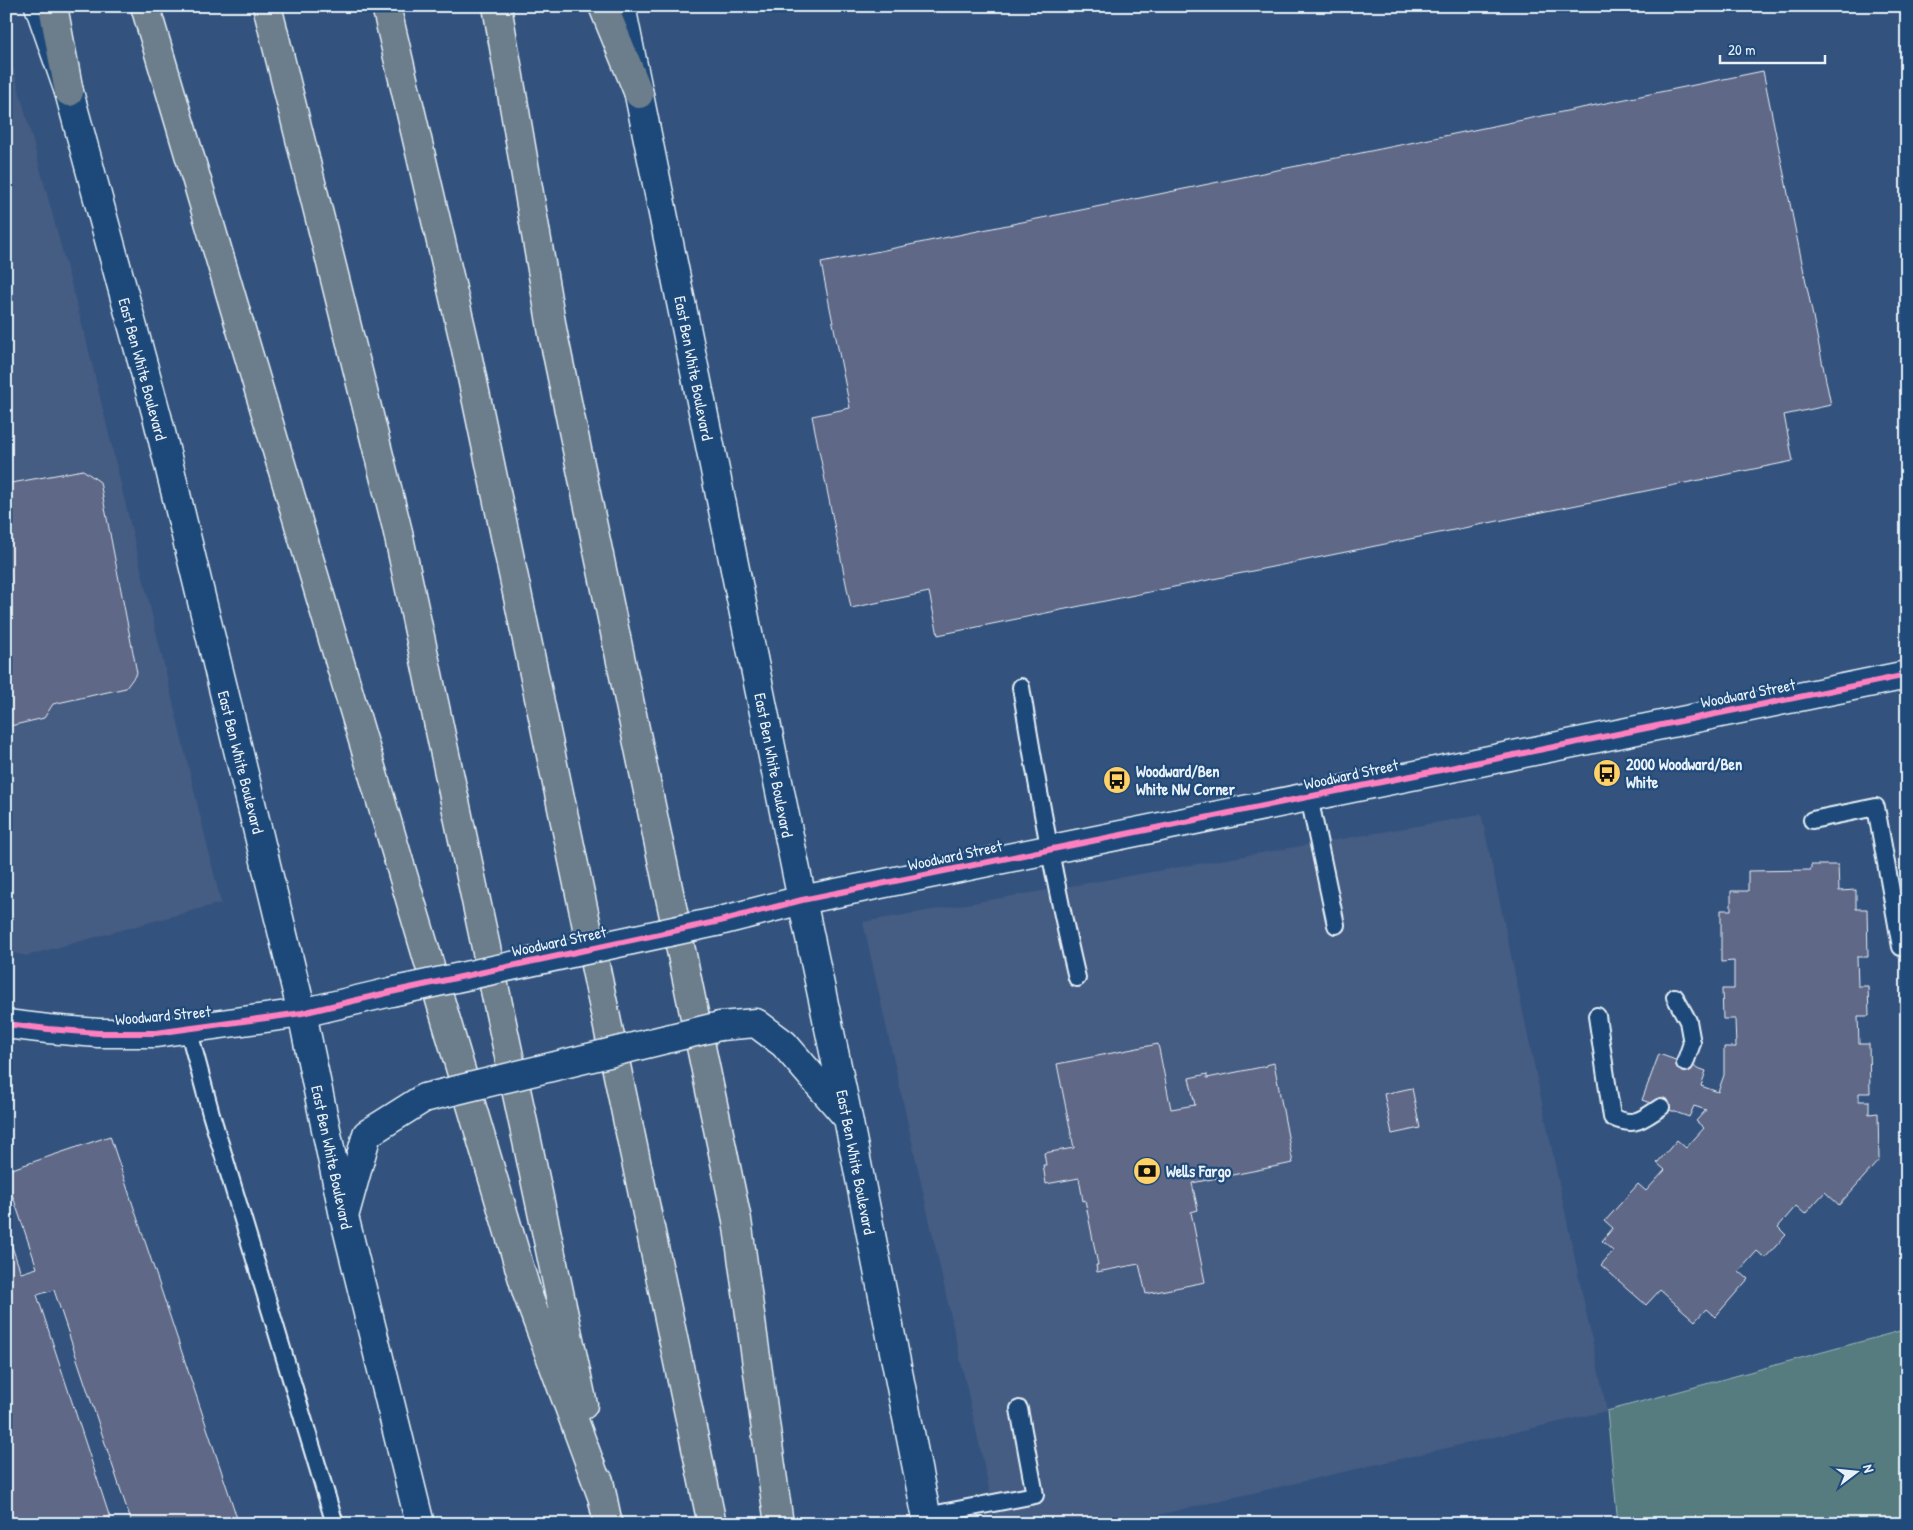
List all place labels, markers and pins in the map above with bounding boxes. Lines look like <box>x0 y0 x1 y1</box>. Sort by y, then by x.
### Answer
place label: 2000 Woodward/Ben White <box>1626 753 1742 793</box>
bus stop icon: 2000 Woodward/Ben White <box>1592 758 1622 788</box>
place label: Woodward/Ben White NW Corner <box>1136 760 1236 800</box>
bus stop icon: Woodward/Ben White NW Corner <box>1102 765 1132 795</box>
bank icon: Wells Fargo <box>1132 1156 1162 1186</box>
place label: Wells Fargo <box>1166 1160 1232 1183</box>

